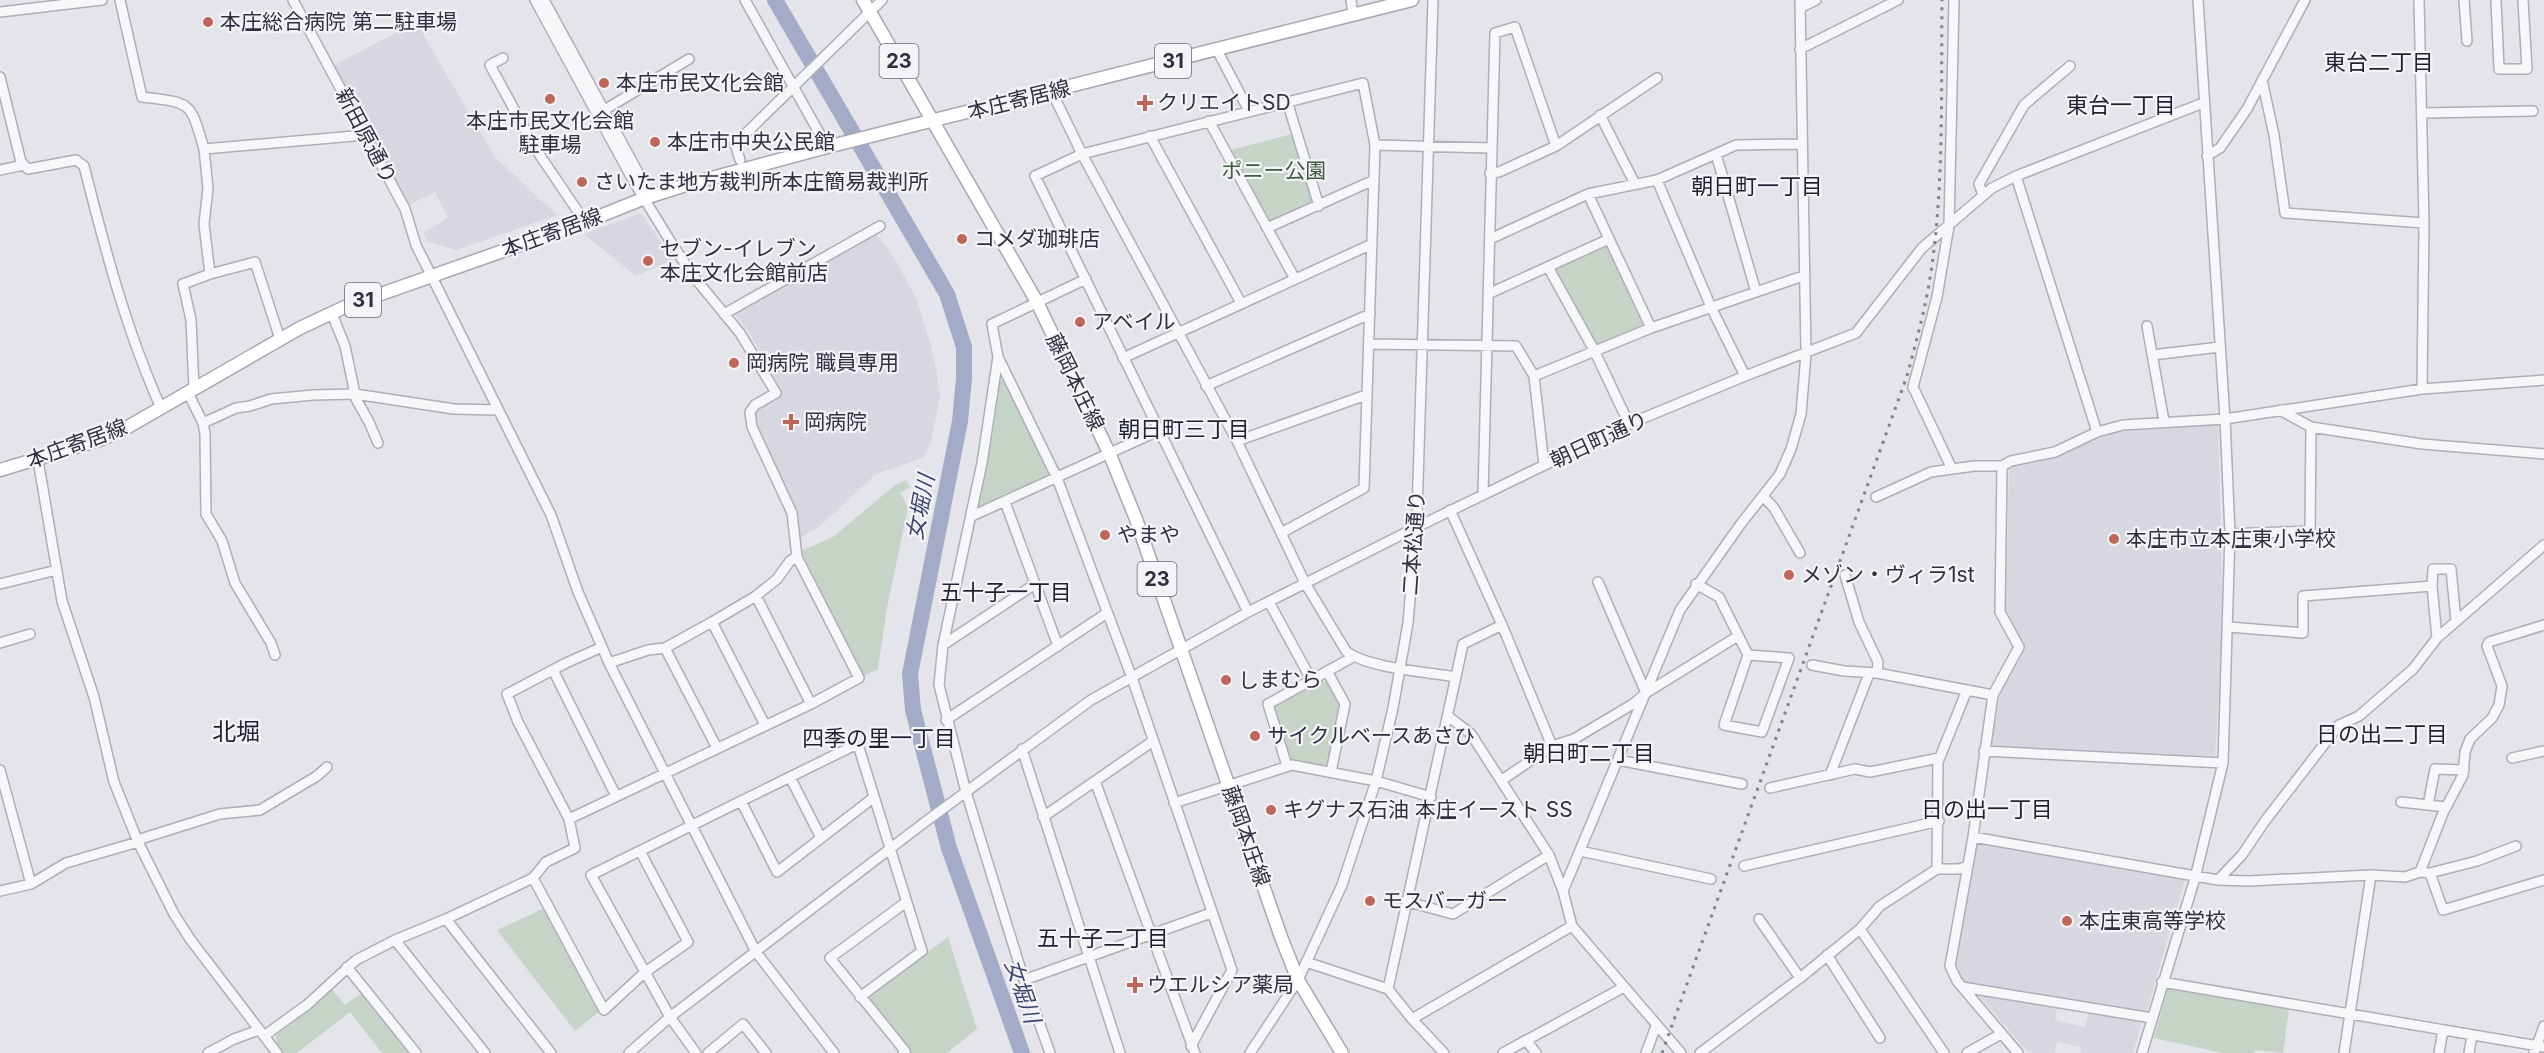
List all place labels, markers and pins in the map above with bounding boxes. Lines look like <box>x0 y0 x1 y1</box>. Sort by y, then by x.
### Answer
place label: 本庄総合病院 第二駐車場 <box>220 9 457 34</box>
marker: 本庄総合病院 第二駐車場 <box>201 15 215 29</box>
place label: 本庄市民文化会館 <box>616 70 784 95</box>
marker: 本庄市民文化会館 <box>597 76 611 90</box>
place label: クリエイトSD <box>1157 90 1291 115</box>
marker: 本庄市民文化会館 駐車場 <box>543 92 557 106</box>
marker: クリエイトSD <box>1138 96 1152 110</box>
place label: 本庄市民文化会館 駐車場 <box>466 108 634 157</box>
place label: 本庄市中央公民館 <box>667 129 835 154</box>
marker: 本庄市中央公民館 <box>648 135 662 149</box>
place label: さいたま地方裁判所本庄簡易裁判所 <box>594 169 929 194</box>
marker: さいたま地方裁判所本庄簡易裁判所 <box>575 175 589 189</box>
place label: コメダ珈琲店 <box>974 226 1100 251</box>
marker: コメダ珈琲店 <box>955 232 969 246</box>
place label: セブン-イレブン 本庄文化会館前店 <box>660 236 828 285</box>
marker: セブン-イレブン 本庄文化会館前店 <box>641 254 655 268</box>
place label: アベイル <box>1092 309 1176 334</box>
marker: アベイル <box>1073 315 1087 329</box>
place label: 岡病院 職員専用 <box>746 350 899 375</box>
marker: 岡病院 職員専用 <box>727 356 741 370</box>
place label: 岡病院 <box>804 409 867 434</box>
marker: 岡病院 <box>782 413 800 431</box>
place label: やまや <box>1117 522 1180 547</box>
place label: 本庄市立本庄東小学校 <box>2126 526 2336 551</box>
marker: やまや <box>1098 528 1112 542</box>
marker: 本庄市立本庄東小学校 <box>2107 532 2121 546</box>
place label: メゾン・ヴィラ1st <box>1801 562 1975 587</box>
marker: メゾン・ヴィラ1st <box>1782 568 1796 582</box>
place label: しまむら <box>1238 667 1322 692</box>
marker: しまむら <box>1219 673 1233 687</box>
place label: サイクルベースあさひ <box>1267 723 1475 748</box>
marker: サイクルベースあさひ <box>1248 729 1262 743</box>
place label: キグナス石油 本庄イースト SS <box>1283 797 1573 822</box>
marker: キグナス石油 本庄イースト SS <box>1264 803 1278 817</box>
place label: モスバーガー <box>1382 888 1508 913</box>
marker: モスバーガー <box>1363 894 1377 908</box>
place label: 本庄東高等学校 <box>2079 908 2226 933</box>
marker: 本庄東高等学校 <box>2060 914 2074 928</box>
place label: ウエルシア薬局 <box>1147 972 1294 997</box>
marker: ウエルシア薬局 <box>1128 978 1142 992</box>

